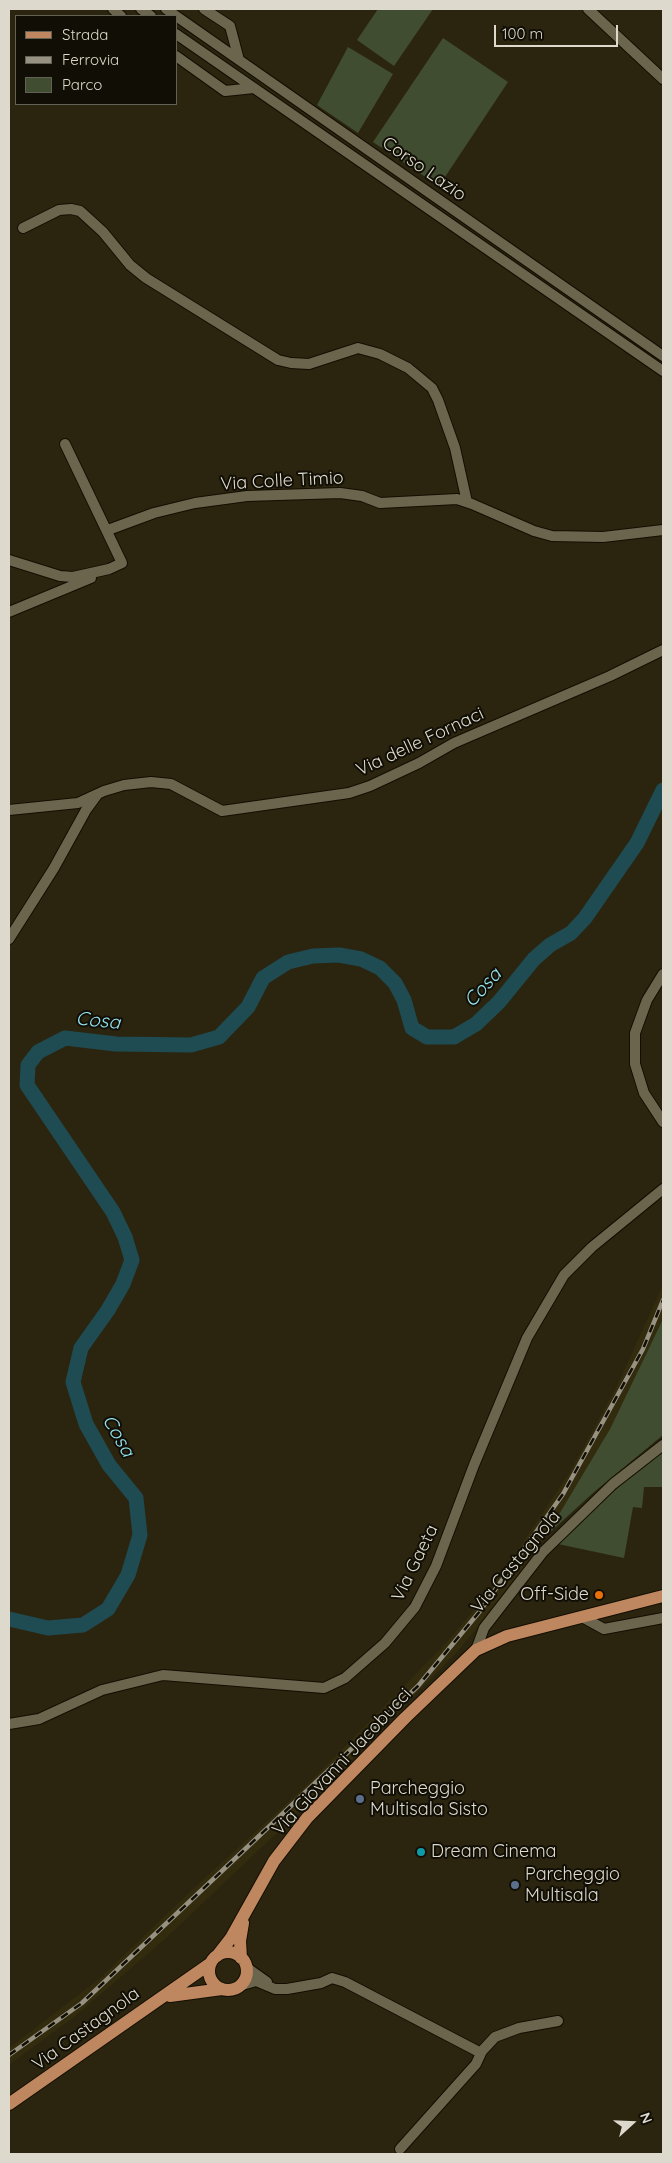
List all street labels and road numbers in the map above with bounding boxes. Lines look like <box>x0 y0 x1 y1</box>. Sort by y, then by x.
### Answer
street label: Corso Lazio <box>378 132 470 206</box>
street label: Via Colle Timio <box>220 467 344 495</box>
street label: Via delle Fornaci <box>353 703 487 781</box>
street label: Via Castagnola <box>467 1506 565 1618</box>
street label: Via Gaeta <box>387 1521 443 1605</box>
street label: Via Giovanni Jacobucci <box>268 1684 416 1840</box>
street label: Via Castagnola <box>28 1983 144 2075</box>

